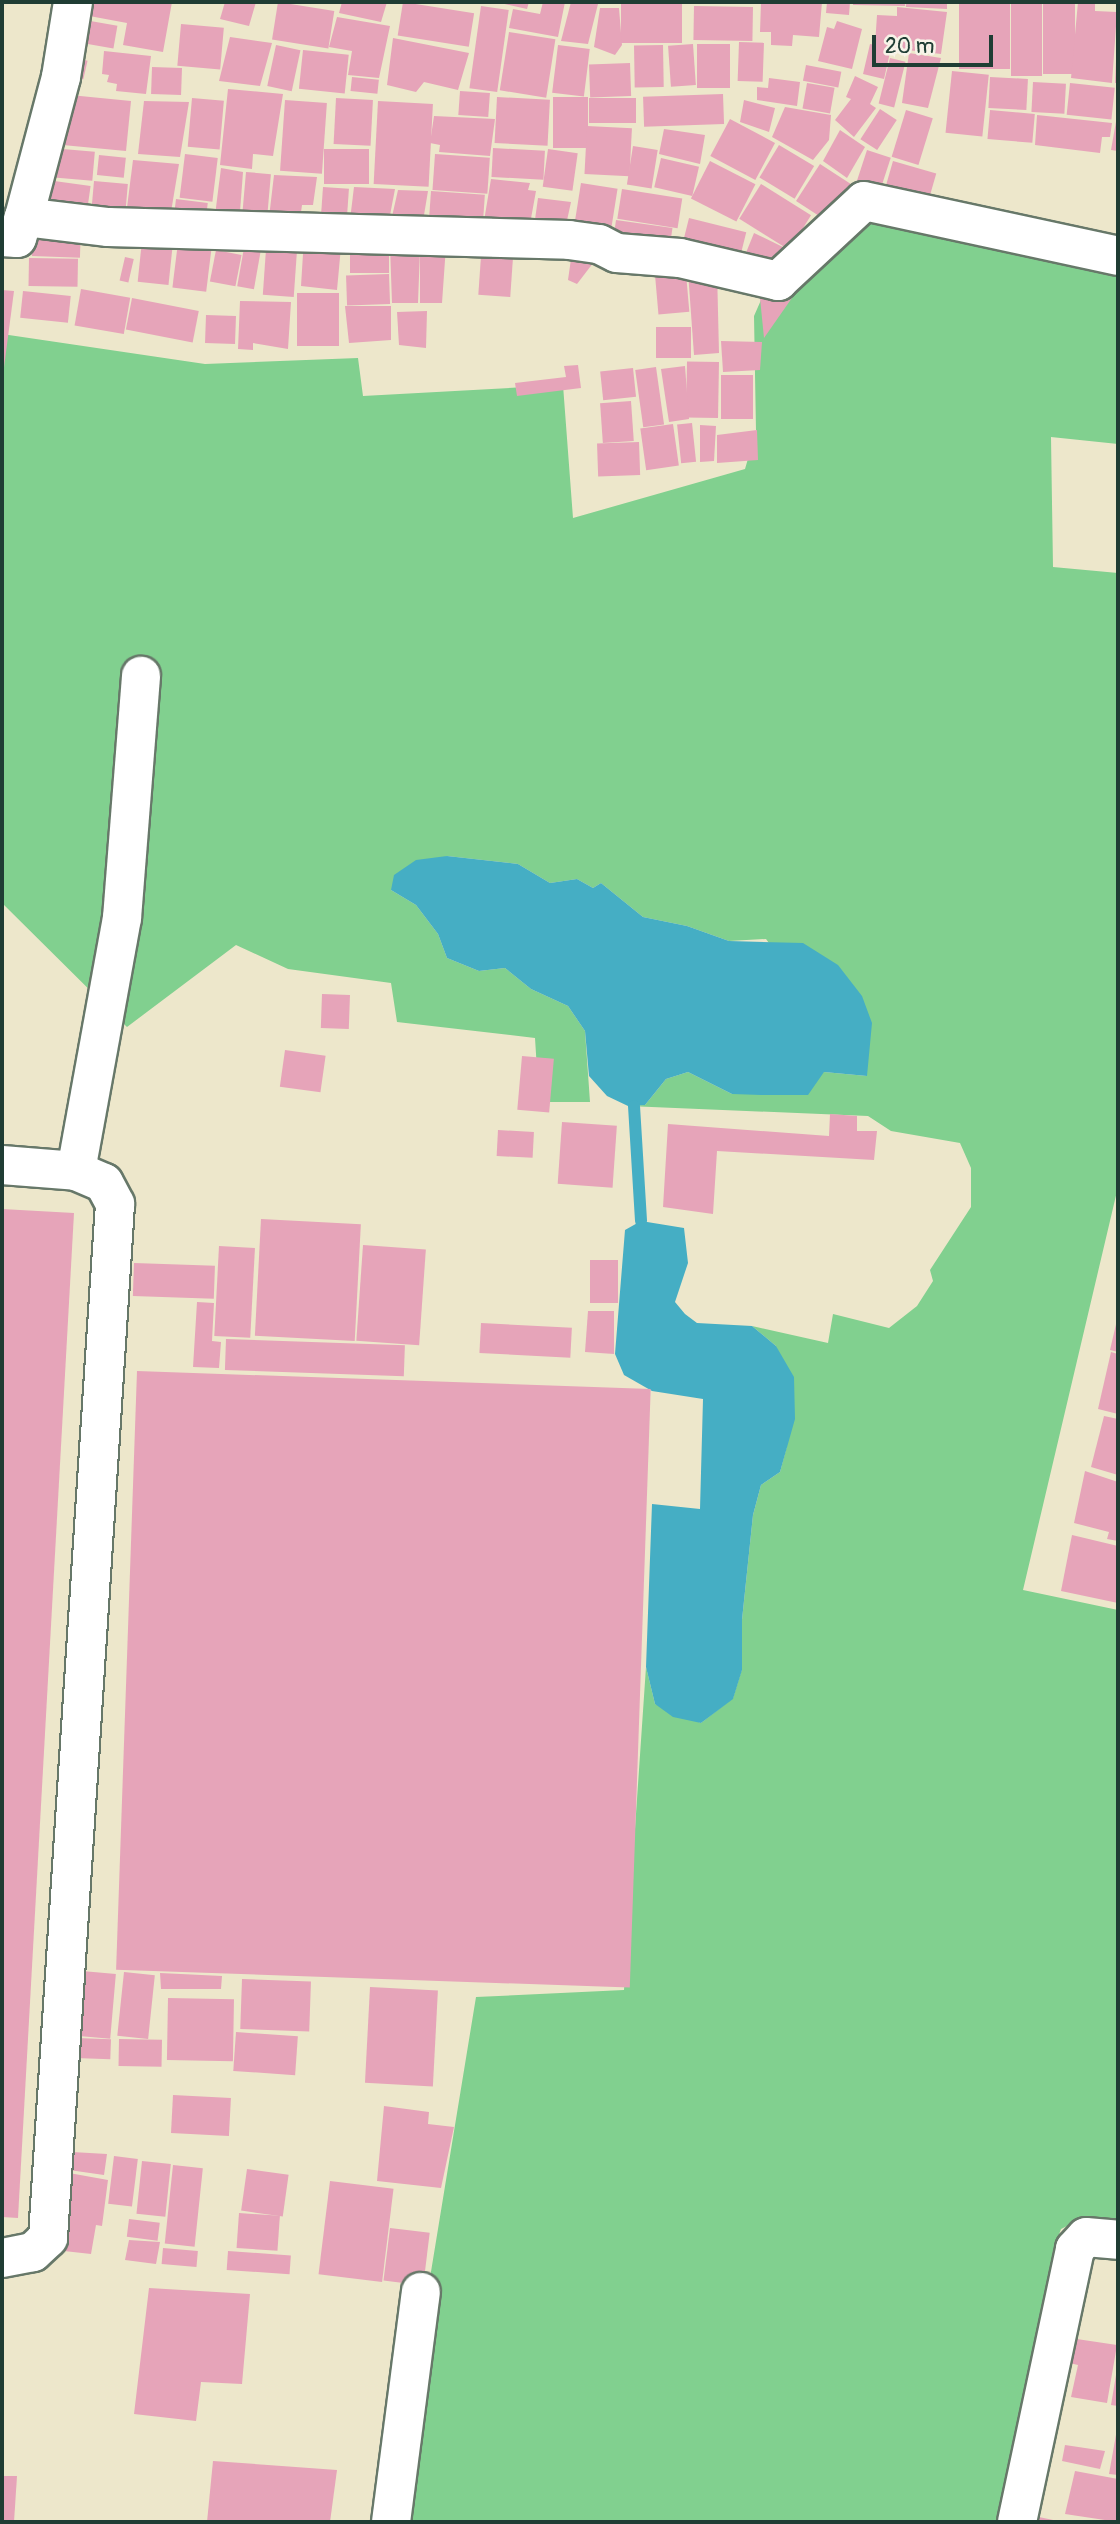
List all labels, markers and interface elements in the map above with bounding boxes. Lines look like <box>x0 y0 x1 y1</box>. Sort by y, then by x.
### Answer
scale bar <box>875 21 996 65</box>
text: 20 m <box>885 33 934 60</box>

